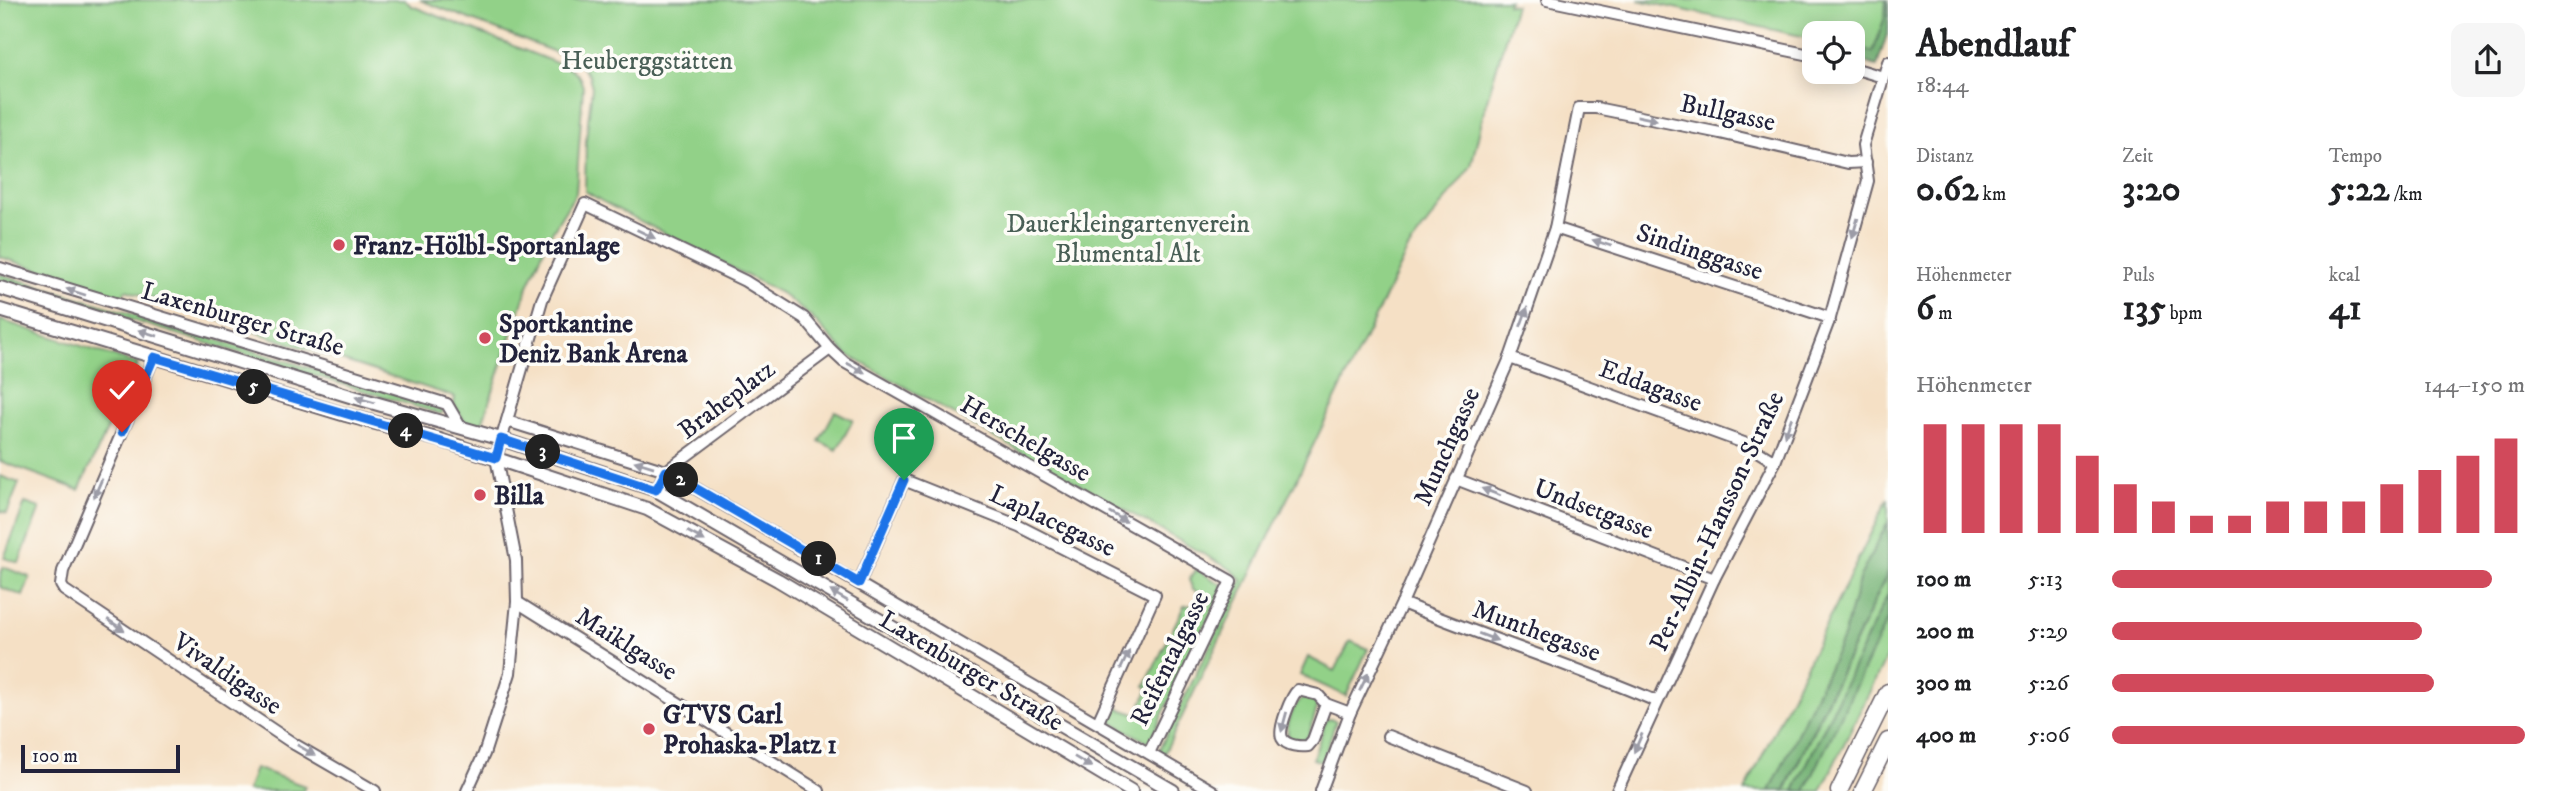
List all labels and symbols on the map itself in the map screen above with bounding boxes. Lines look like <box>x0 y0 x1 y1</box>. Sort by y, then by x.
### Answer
park label: Heuberggstätten <box>561 45 733 78</box>
street label: Bullgasse <box>1677 87 1778 140</box>
one-way arrow <box>1636 113 1658 124</box>
park label: Dauerkleingartenverein Blumental Alt <box>1006 208 1250 271</box>
street label: Sindinggasse <box>1632 216 1767 288</box>
one-way arrow <box>1849 218 1860 240</box>
one-way arrow <box>636 228 656 239</box>
place label: Franz-Hölbl-Sportanlage <box>353 230 620 263</box>
marker: Franz-Hölbl-Sportanlage <box>331 237 347 253</box>
one-way arrow <box>1591 237 1612 248</box>
street label: Laxenburger Straße <box>138 275 348 364</box>
one-way arrow <box>66 286 87 297</box>
one-way arrow <box>1519 306 1530 327</box>
place label: Sportkantine Deniz Bank Arena <box>499 308 688 371</box>
one-way arrow <box>137 327 158 338</box>
marker: Sportkantine Deniz Bank Arena <box>477 330 493 346</box>
street label: Braheplatz <box>672 353 782 447</box>
street label: Eddagasse <box>1594 353 1707 420</box>
pin <box>92 360 152 432</box>
one-way arrow <box>846 362 866 374</box>
pin: 5 <box>236 370 272 404</box>
street label: Munchgasse <box>1407 382 1488 511</box>
street label: Per-Albin-Hansson-Straße <box>1643 386 1792 657</box>
street label: Herschelgasse <box>954 389 1097 490</box>
one-way arrow <box>354 394 375 404</box>
pin <box>874 408 934 480</box>
pin: 4 <box>388 414 424 448</box>
one-way arrow <box>1782 417 1793 438</box>
pin: 3 <box>526 434 560 470</box>
one-way arrow <box>633 459 654 469</box>
pin: 2 <box>664 462 698 498</box>
street label: Undsetgasse <box>1529 471 1658 547</box>
one-way arrow <box>93 477 104 498</box>
street label: Laplacegasse <box>984 478 1121 565</box>
place label: Billa <box>494 480 545 513</box>
marker: Billa <box>472 487 488 503</box>
one-way arrow <box>1480 487 1501 498</box>
one-way arrow <box>1108 511 1127 523</box>
one-way arrow <box>687 530 706 542</box>
pin: 1 <box>802 542 836 576</box>
street label: Reifentalgasse <box>1124 586 1217 732</box>
one-way arrow <box>829 590 848 602</box>
street label: Munthegasse <box>1468 593 1605 670</box>
street label: Maiklgasse <box>569 600 683 688</box>
street label: Laxenburger Straße <box>873 603 1069 739</box>
one-way arrow <box>106 619 125 632</box>
street label: Vivaldigasse <box>165 625 288 723</box>
one-way arrow <box>1478 632 1499 643</box>
one-way arrow <box>1119 650 1131 670</box>
one-way arrow <box>1359 672 1370 692</box>
place label: GTVS Carl Prohaska-Platz 1 <box>663 699 837 762</box>
one-way arrow <box>1278 711 1289 733</box>
marker: GTVS Carl Prohaska-Platz 1 <box>641 721 657 737</box>
one-way arrow <box>1632 733 1644 753</box>
scale bar <box>21 742 180 774</box>
one-way arrow <box>296 744 315 757</box>
one-way arrow <box>1073 756 1092 768</box>

